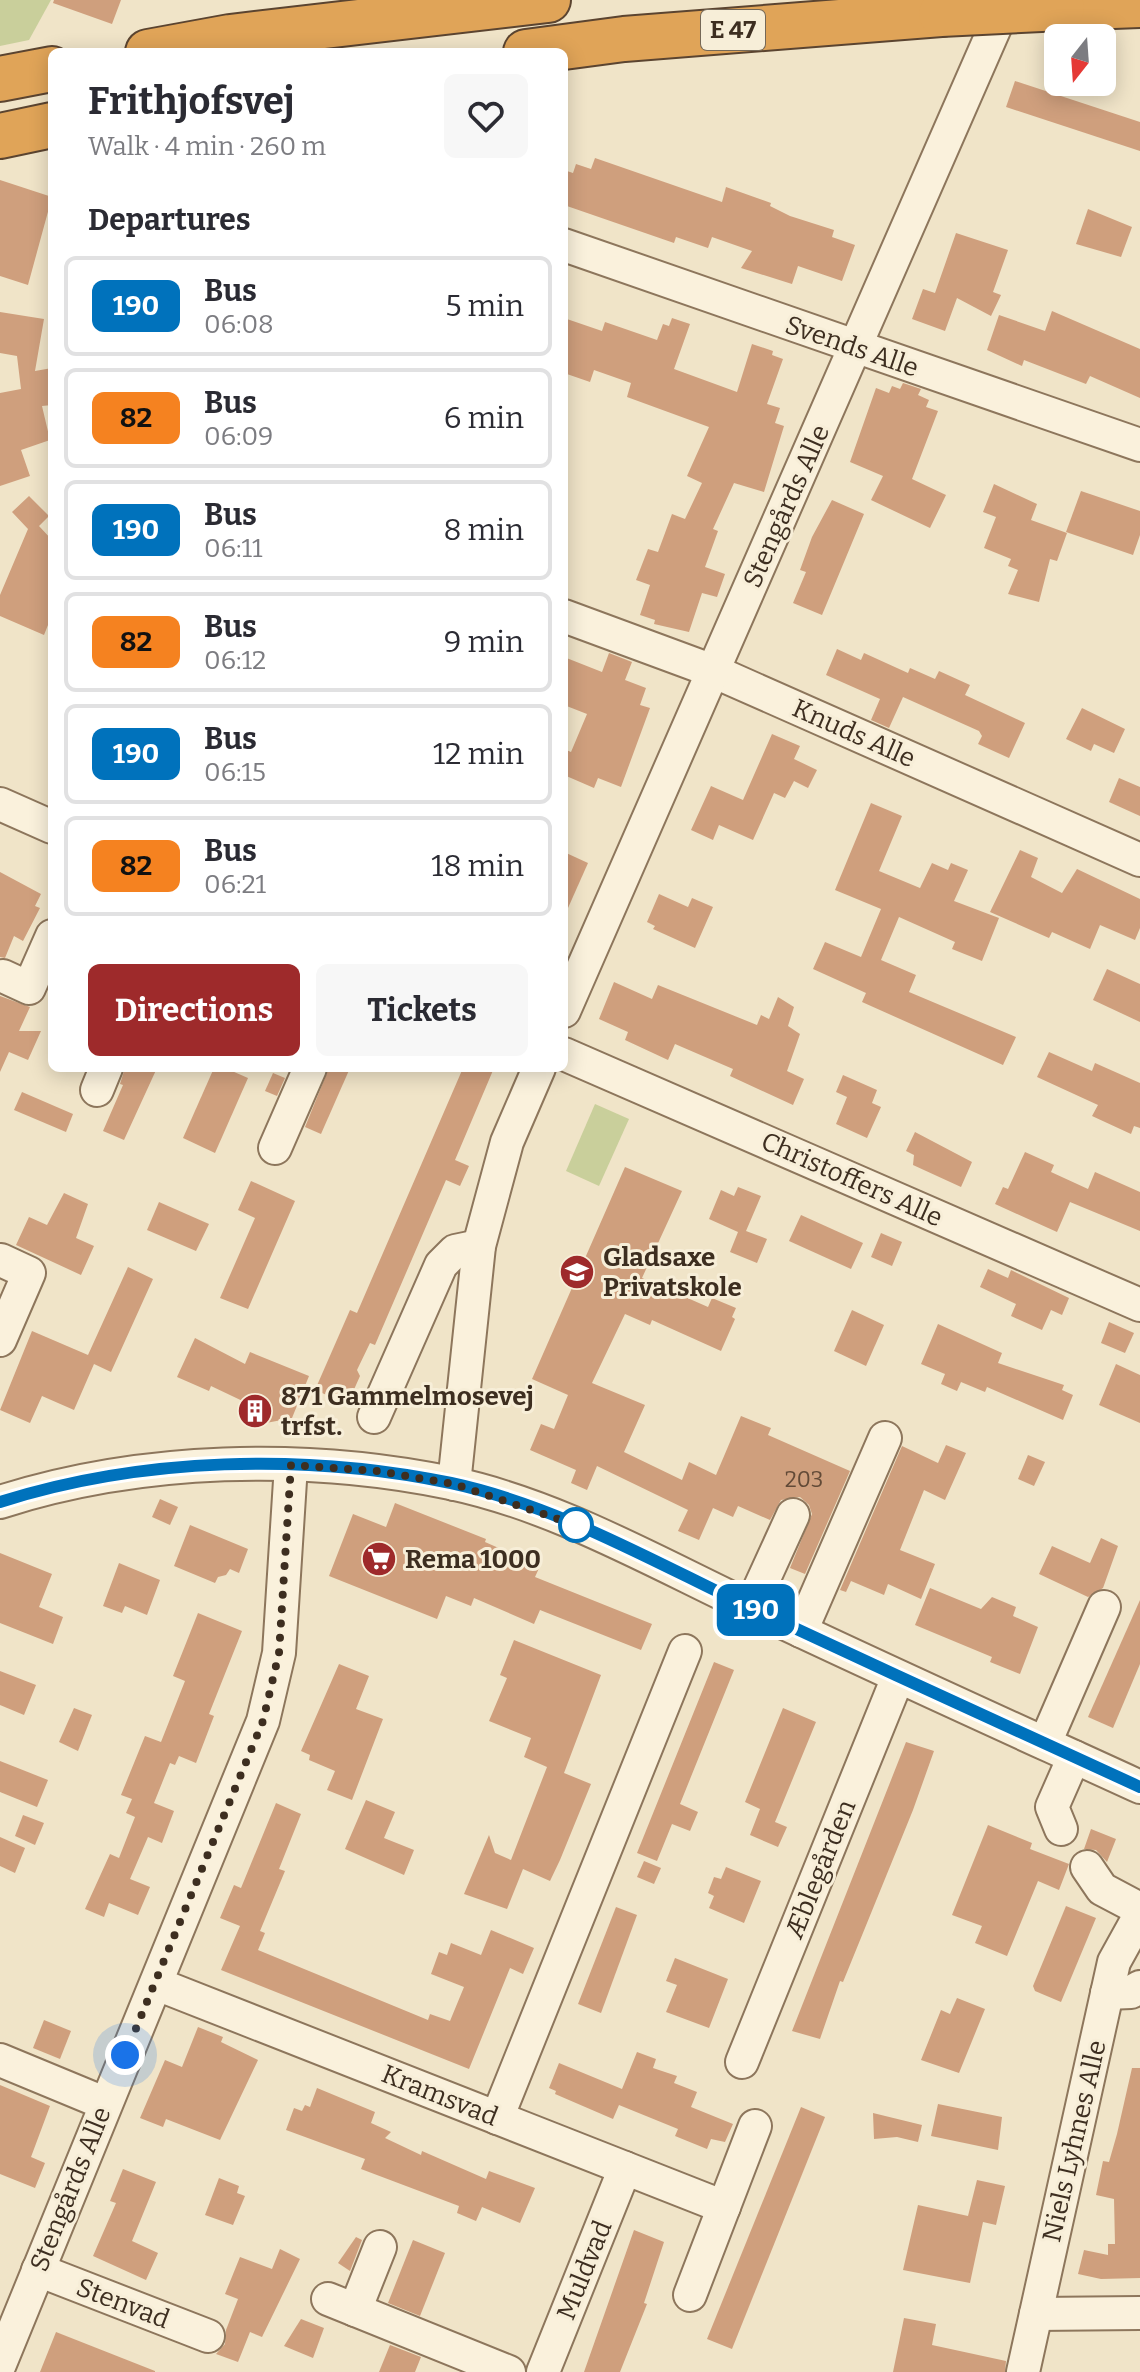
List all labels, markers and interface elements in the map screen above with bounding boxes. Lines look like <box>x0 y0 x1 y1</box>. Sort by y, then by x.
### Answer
road number: E 47 <box>701 10 765 50</box>
north arrow <box>1044 24 1116 96</box>
map controls <box>1044 24 1116 96</box>
button: heart <box>444 74 528 158</box>
text: Frithjofsvej <box>88 78 295 124</box>
text: Walk · 4 min · 260 m <box>88 131 326 162</box>
text: Departures <box>88 202 251 238</box>
text: Bus <box>204 273 257 309</box>
text: 5 min <box>445 288 524 324</box>
text: 190 <box>113 289 159 322</box>
text: 06:08 <box>204 309 274 340</box>
street label: Svends Alle <box>781 309 923 384</box>
text: Bus <box>204 385 257 421</box>
text: 6 min <box>444 400 524 436</box>
text: 82 <box>120 401 152 434</box>
street label: Stengårds Alle <box>737 420 836 592</box>
text: 06:09 <box>204 421 273 452</box>
text: Bus <box>204 497 257 533</box>
text: 8 min <box>443 512 524 548</box>
text: 190 <box>113 513 159 546</box>
text: 06:11 <box>204 533 263 564</box>
text: Bus <box>204 609 257 645</box>
text: 9 min <box>444 624 524 660</box>
text: 82 <box>120 625 152 658</box>
text: 06:12 <box>204 645 266 676</box>
street label: Knuds Alle <box>788 693 920 774</box>
text: Bus <box>204 721 257 757</box>
text: 12 min <box>433 736 524 772</box>
text: 190 <box>113 737 159 770</box>
text: 06:15 <box>204 757 266 788</box>
text: Bus <box>204 833 257 869</box>
text: 18 min <box>431 848 524 884</box>
text: 82 <box>120 849 152 882</box>
text: 06:21 <box>204 869 266 900</box>
button: Directions <box>88 964 300 1056</box>
button: Tickets <box>316 964 528 1056</box>
street label: Christoffers Alle <box>756 1126 947 1233</box>
place label: Gladsaxe Privatskole <box>603 1242 742 1303</box>
school or university icon: Gladsaxe Privatskole <box>558 1253 596 1291</box>
place label: 871 Gammelmosevej trfst. <box>281 1381 534 1442</box>
building icon: 871 Gammelmosevej trfst. <box>236 1392 274 1430</box>
house number: 203 <box>785 1466 823 1493</box>
unlabelled marker <box>559 1508 593 1542</box>
supermarket icon: Rema 1000 <box>360 1540 398 1578</box>
place label: Rema 1000 <box>405 1544 541 1575</box>
line badge: 190 <box>710 1584 802 1636</box>
text: 190 <box>733 1593 779 1626</box>
street label: Æblegården <box>779 1795 863 1943</box>
your location <box>105 2035 145 2075</box>
street label: Niels Lyhnes Alle <box>1036 2037 1113 2245</box>
street label: Kramsvad <box>377 2058 502 2133</box>
street label: Stengårds Alle <box>23 2102 118 2276</box>
street label: Muldvad <box>551 2216 618 2324</box>
street label: Stenvad <box>72 2272 174 2335</box>

